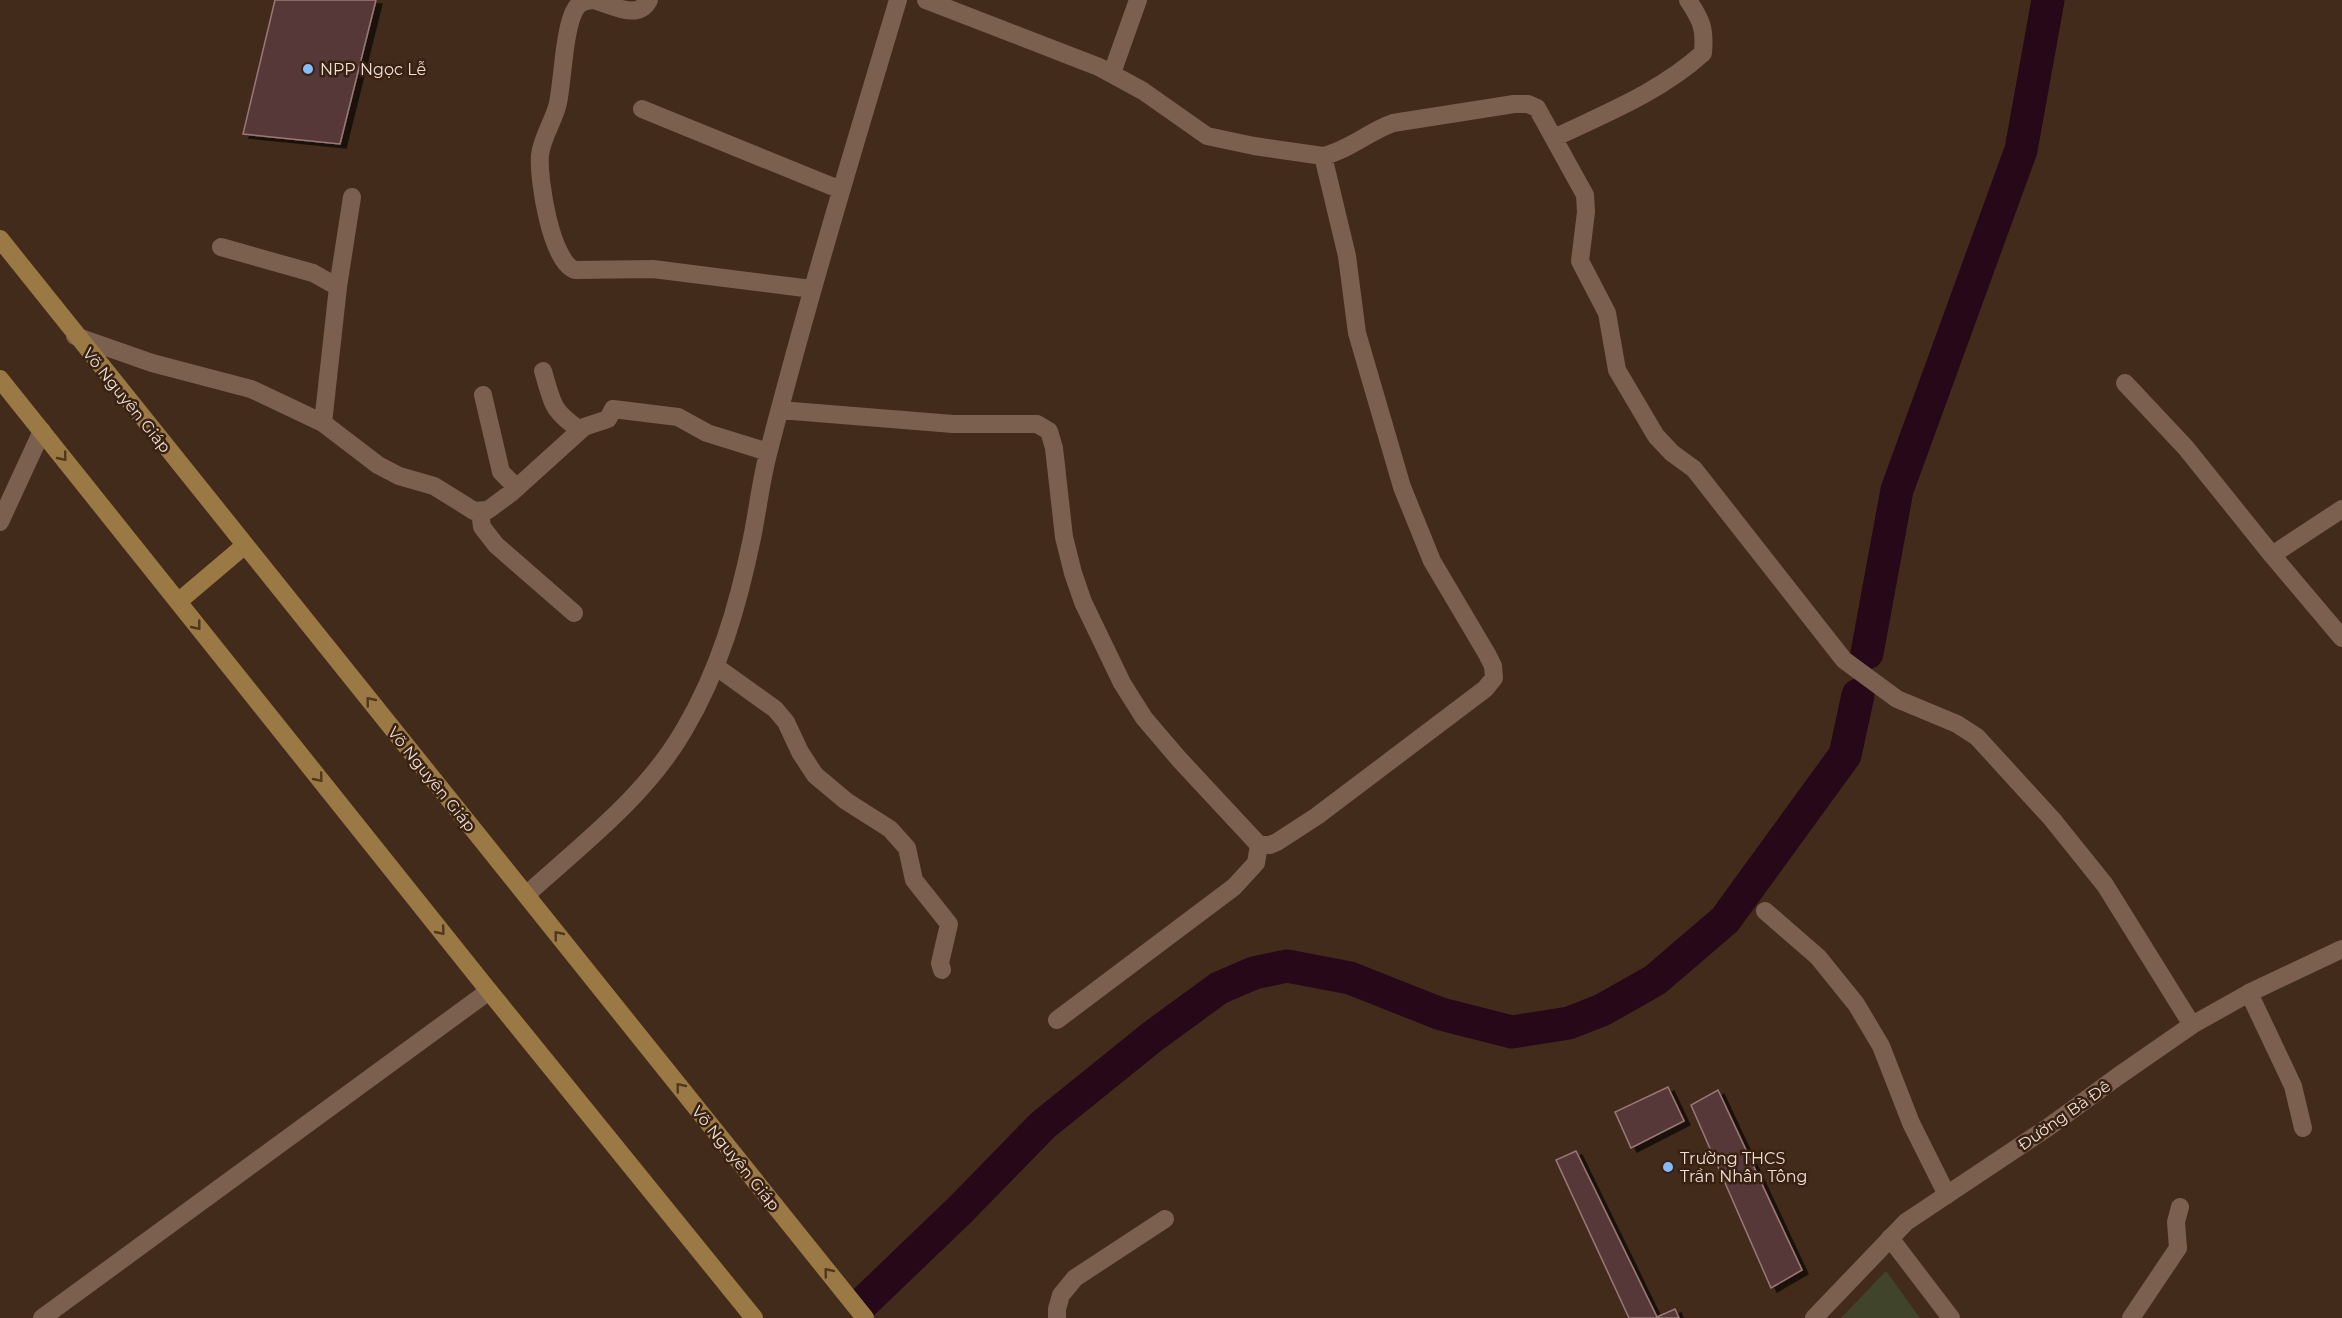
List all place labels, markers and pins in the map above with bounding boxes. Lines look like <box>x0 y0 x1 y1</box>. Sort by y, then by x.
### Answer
place label: NPP Ngọc Lễ <box>320 60 426 79</box>
marker: NPP Ngọc Lễ <box>301 62 315 76</box>
place label: Trường THCS Trần Nhân Tông <box>1680 1149 1808 1186</box>
marker: Trường THCS Trần Nhân Tông <box>1661 1160 1675 1174</box>

